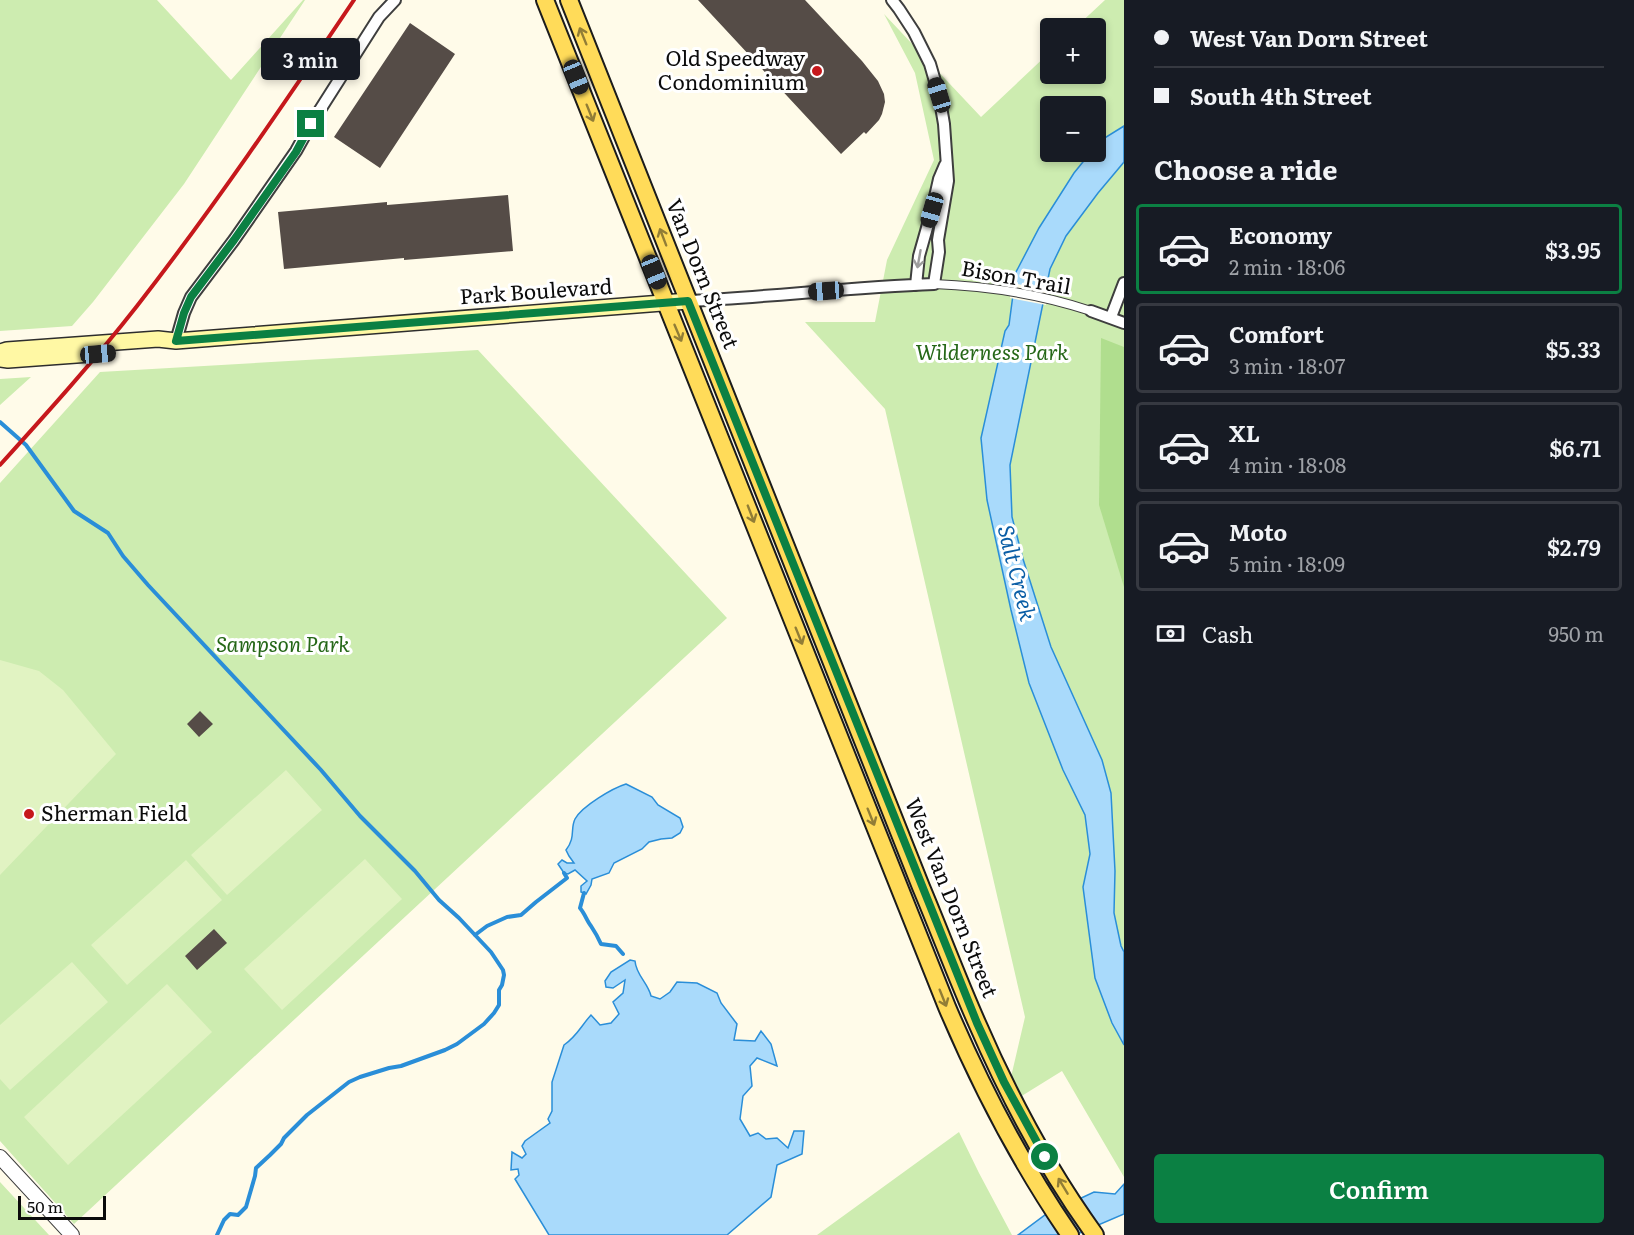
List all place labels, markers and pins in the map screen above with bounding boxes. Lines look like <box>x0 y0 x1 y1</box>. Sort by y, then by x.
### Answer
place label: Old Speedway Condominium <box>658 41 806 96</box>
marker: Old Speedway Condominium <box>810 64 824 78</box>
place label: Sherman Field <box>41 796 188 827</box>
marker: Sherman Field <box>22 807 36 821</box>

